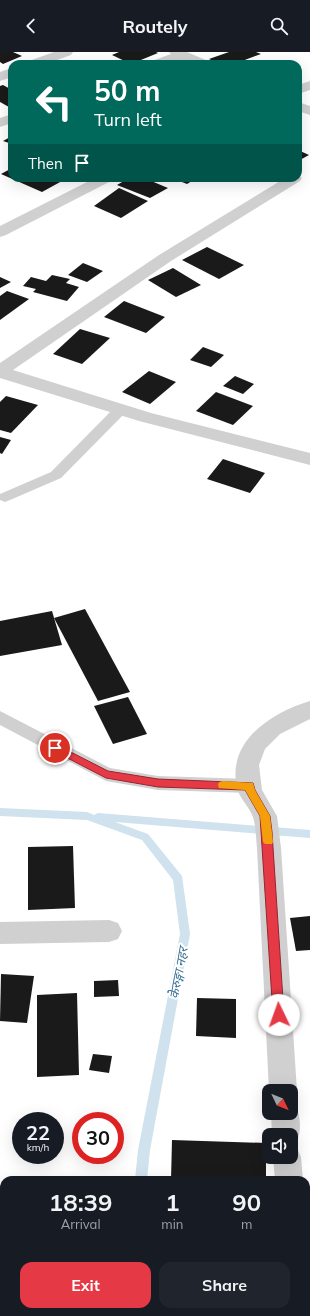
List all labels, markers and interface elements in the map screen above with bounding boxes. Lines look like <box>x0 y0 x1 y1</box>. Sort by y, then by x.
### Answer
icon: back <box>20 15 42 37</box>
text: Routely <box>123 15 187 38</box>
icon: search <box>268 15 290 37</box>
text: 50 m <box>94 73 160 108</box>
icon: left <box>28 76 80 128</box>
text: Turn left <box>94 108 162 131</box>
icon: arrive <box>71 152 93 174</box>
text: Then <box>28 154 63 173</box>
pin <box>38 731 72 765</box>
icon: arrive <box>44 737 66 759</box>
water label: केेरुङ्गा नहर <box>165 943 191 1000</box>
position arrow <box>258 994 300 1036</box>
north arrow <box>262 1084 298 1120</box>
map controls <box>262 1084 298 1164</box>
speed limit sign: 30 <box>72 1112 124 1164</box>
text: 22 <box>26 1120 50 1145</box>
button: sound <box>262 1128 298 1164</box>
text: km/h <box>27 1141 49 1154</box>
text: 18:39 <box>49 1187 112 1217</box>
text: 1 <box>165 1187 180 1217</box>
text: 90 <box>232 1187 261 1217</box>
text: Arrival <box>61 1216 101 1232</box>
text: min <box>161 1216 183 1232</box>
text: m <box>241 1216 252 1232</box>
button: Exit <box>20 1262 151 1308</box>
button: Share <box>159 1262 290 1308</box>

